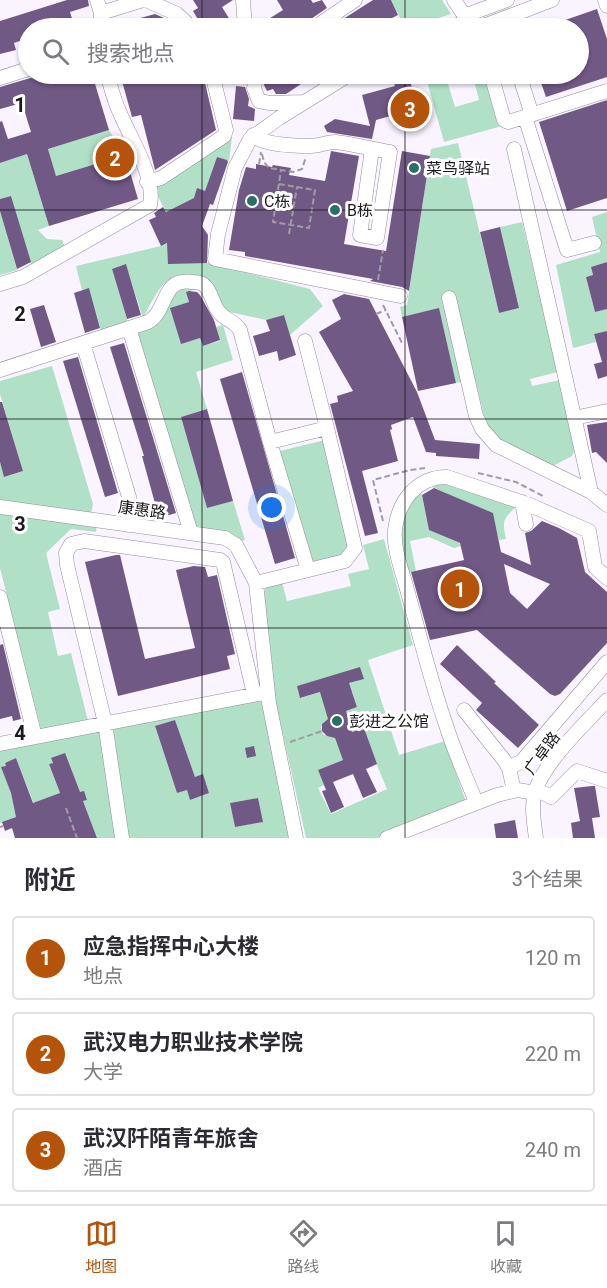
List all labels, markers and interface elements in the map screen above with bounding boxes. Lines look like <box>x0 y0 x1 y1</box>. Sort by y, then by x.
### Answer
search box <box>18 18 589 84</box>
icon: search <box>39 35 72 68</box>
text: 搜索地点 <box>87 41 175 66</box>
pin: 3 <box>390 86 430 132</box>
text: 1 <box>14 93 26 117</box>
pin: 2 <box>96 136 134 180</box>
place label: 菜鸟驿站 <box>426 159 490 178</box>
marker: 菜鸟驿站 <box>407 161 421 175</box>
place label: C栋 <box>264 192 290 211</box>
marker: C栋 <box>245 194 259 208</box>
place label: B栋 <box>347 201 373 220</box>
marker: B栋 <box>328 203 342 217</box>
text: 2 <box>14 302 26 326</box>
your location <box>257 493 286 522</box>
street label: 康惠路 <box>117 497 167 523</box>
text: 3 <box>14 512 26 536</box>
pin: 1 <box>440 566 480 612</box>
place label: 彭进之公馆 <box>349 712 429 731</box>
marker: 彭进之公馆 <box>330 714 344 728</box>
text: 4 <box>14 721 26 745</box>
street label: 广卓路 <box>520 728 564 778</box>
text: 附近 <box>24 865 76 895</box>
text: 3个结果 <box>512 867 583 891</box>
text: 应急指挥中心大楼 <box>83 934 259 959</box>
text: 1 <box>40 946 51 970</box>
text: 120 m <box>525 946 581 970</box>
text: 地点 <box>83 964 123 988</box>
text: 武汉电力职业技术学院 <box>83 1030 303 1055</box>
text: 2 <box>40 1042 51 1066</box>
text: 220 m <box>525 1042 581 1066</box>
text: 大学 <box>83 1060 123 1084</box>
text: 武汉阡陌青年旅舍 <box>83 1126 259 1151</box>
text: 3 <box>40 1138 51 1162</box>
text: 240 m <box>525 1138 581 1162</box>
text: 酒店 <box>83 1156 123 1180</box>
tab: 地图 <box>85 1217 118 1277</box>
tab: 路线 <box>287 1217 320 1277</box>
tab: 收藏 <box>489 1217 522 1277</box>

